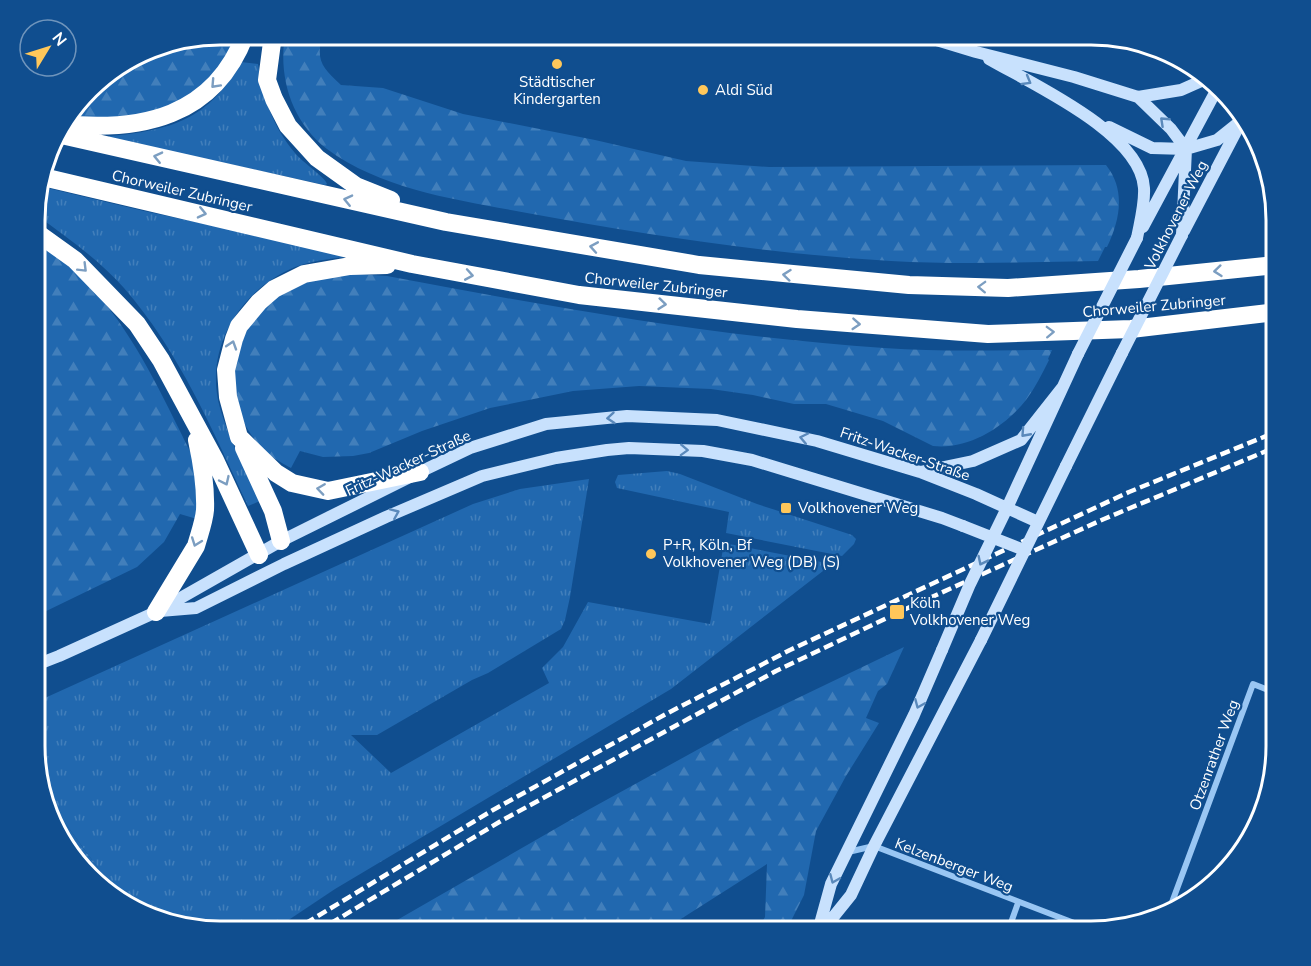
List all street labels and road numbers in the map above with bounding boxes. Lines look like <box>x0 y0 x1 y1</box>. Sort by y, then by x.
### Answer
street label: Volkhovener Weg <box>1139 157 1212 274</box>
street label: Chorweiler Zubringer <box>110 165 255 217</box>
street label: Chorweiler Zubringer <box>584 268 729 303</box>
street label: Chorweiler Zubringer <box>1082 290 1227 322</box>
street label: Fritz-Wacker-Straße <box>837 422 973 486</box>
street label: Fritz-Wacker-Straße <box>342 425 474 501</box>
street label: Otzenrather Weg <box>1185 697 1243 813</box>
street label: Kelzenberger Weg <box>892 833 1016 897</box>

